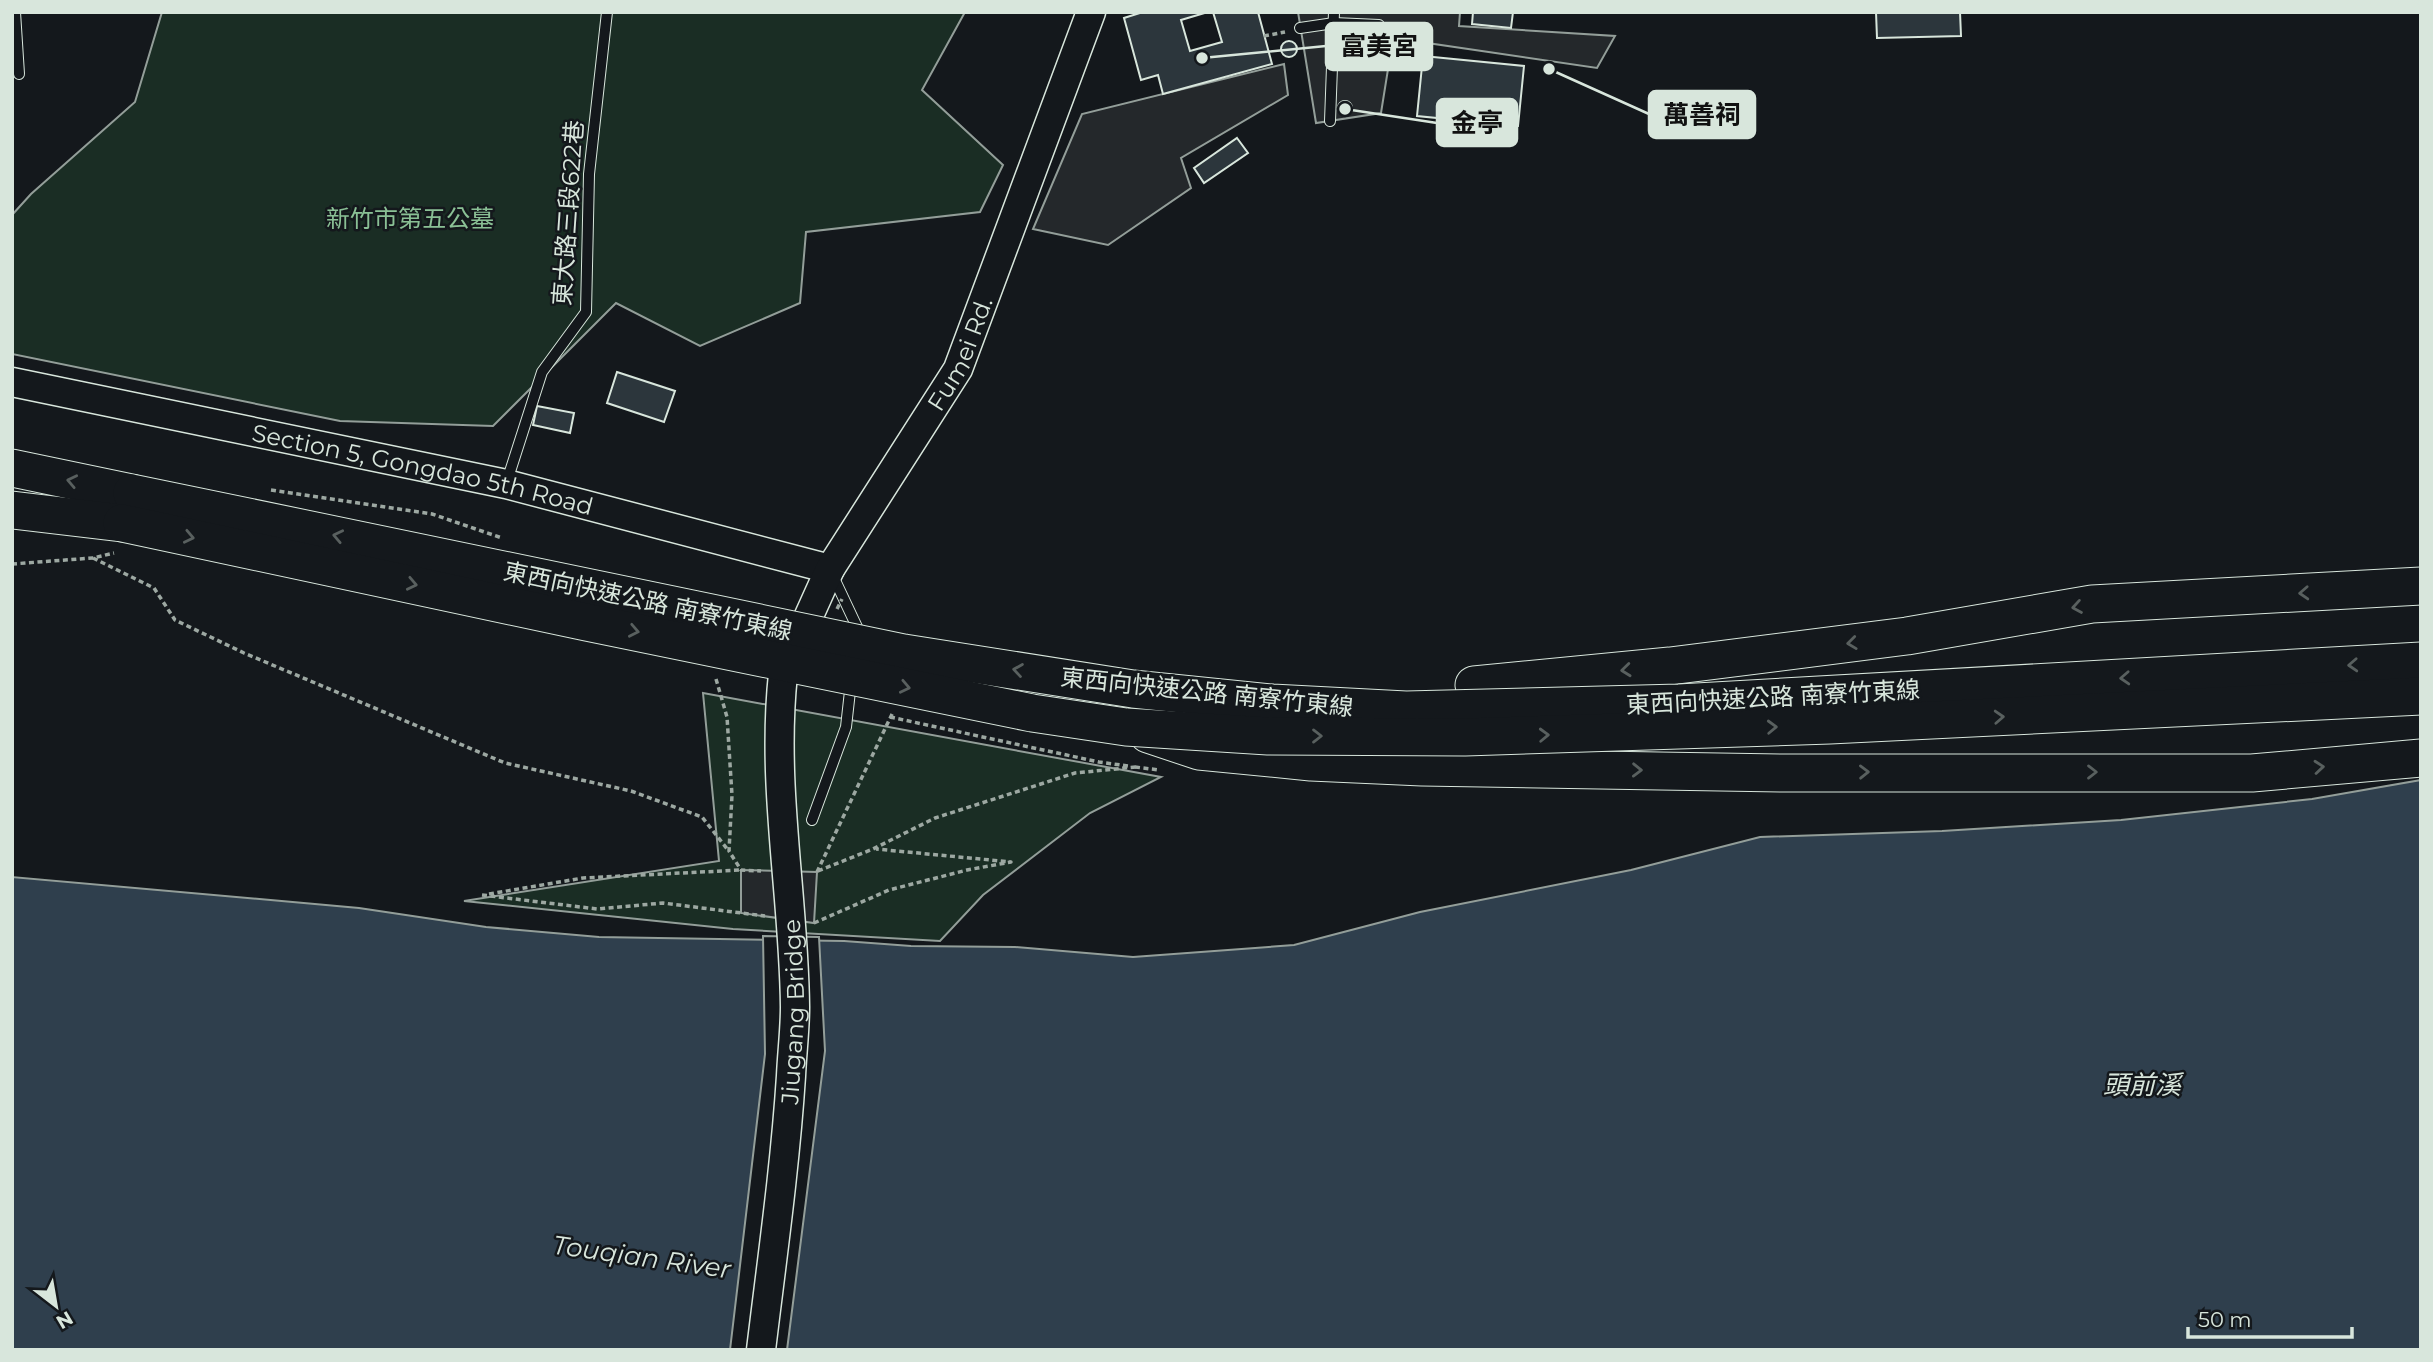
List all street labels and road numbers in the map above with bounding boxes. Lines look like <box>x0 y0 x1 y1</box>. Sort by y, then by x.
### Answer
street label: 東大路三段622巷 <box>547 119 589 307</box>
street label: Fumei Rd. <box>921 293 998 416</box>
street label: Section 5, Gongdao 5th Road <box>250 417 597 521</box>
street label: 東西向快速公路 南寮竹東線 <box>501 556 795 646</box>
street label: 東西向快速公路 南寮竹東線 <box>1059 662 1355 722</box>
street label: 東西向快速公路 南寮竹東線 <box>1625 675 1921 719</box>
street label: Jiugang Bridge <box>774 918 810 1106</box>

